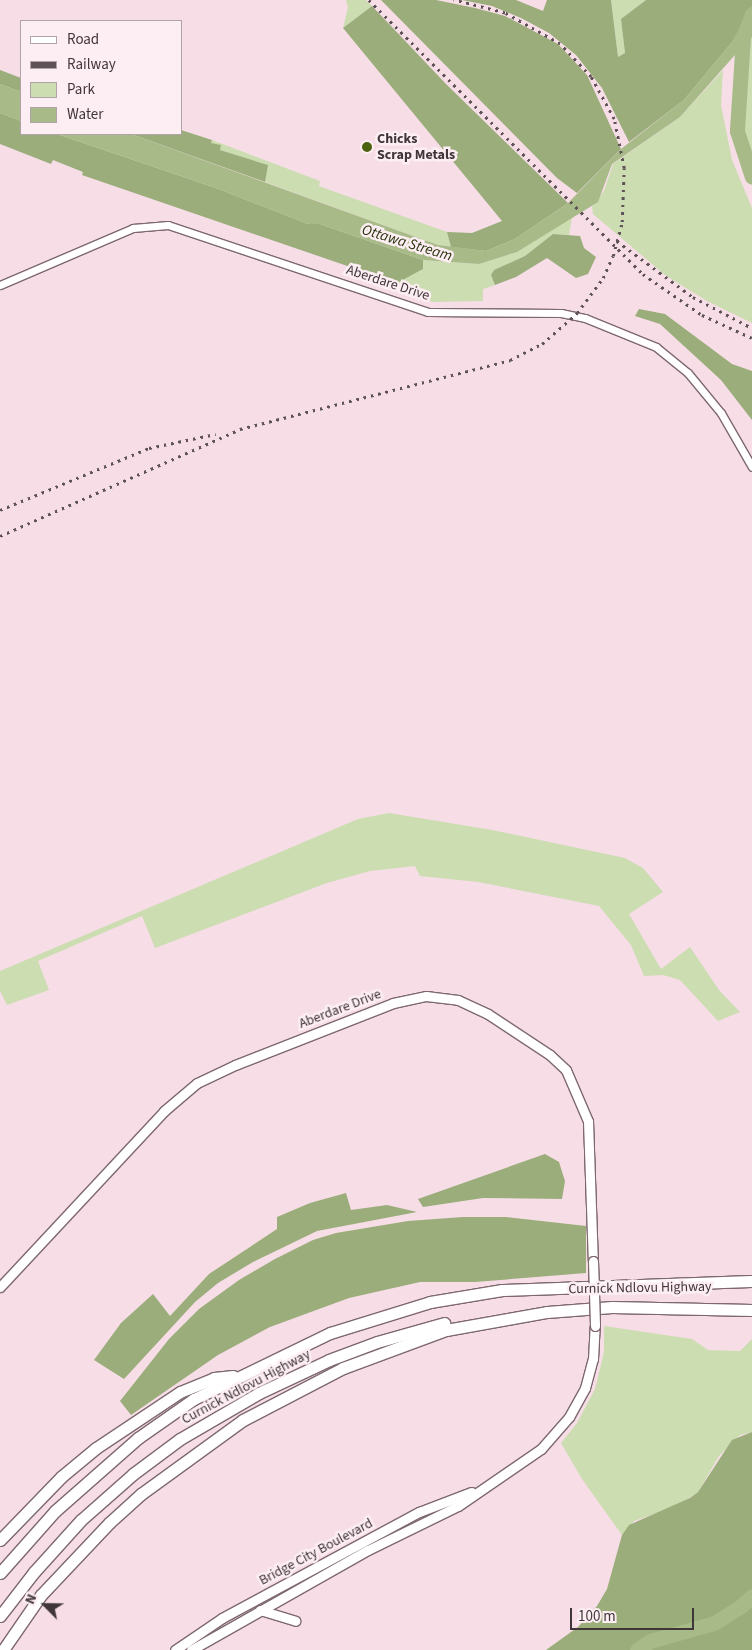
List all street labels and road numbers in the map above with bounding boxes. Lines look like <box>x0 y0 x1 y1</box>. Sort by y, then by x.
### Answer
street label: Aberdare Drive <box>344 262 432 304</box>
street label: Aberdare Drive <box>297 986 383 1032</box>
street label: Curnick Ndlovu Highway <box>568 1278 712 1298</box>
street label: Curnick Ndlovu Highway <box>179 1346 313 1428</box>
street label: Bridge City Boulevard <box>256 1515 376 1589</box>

